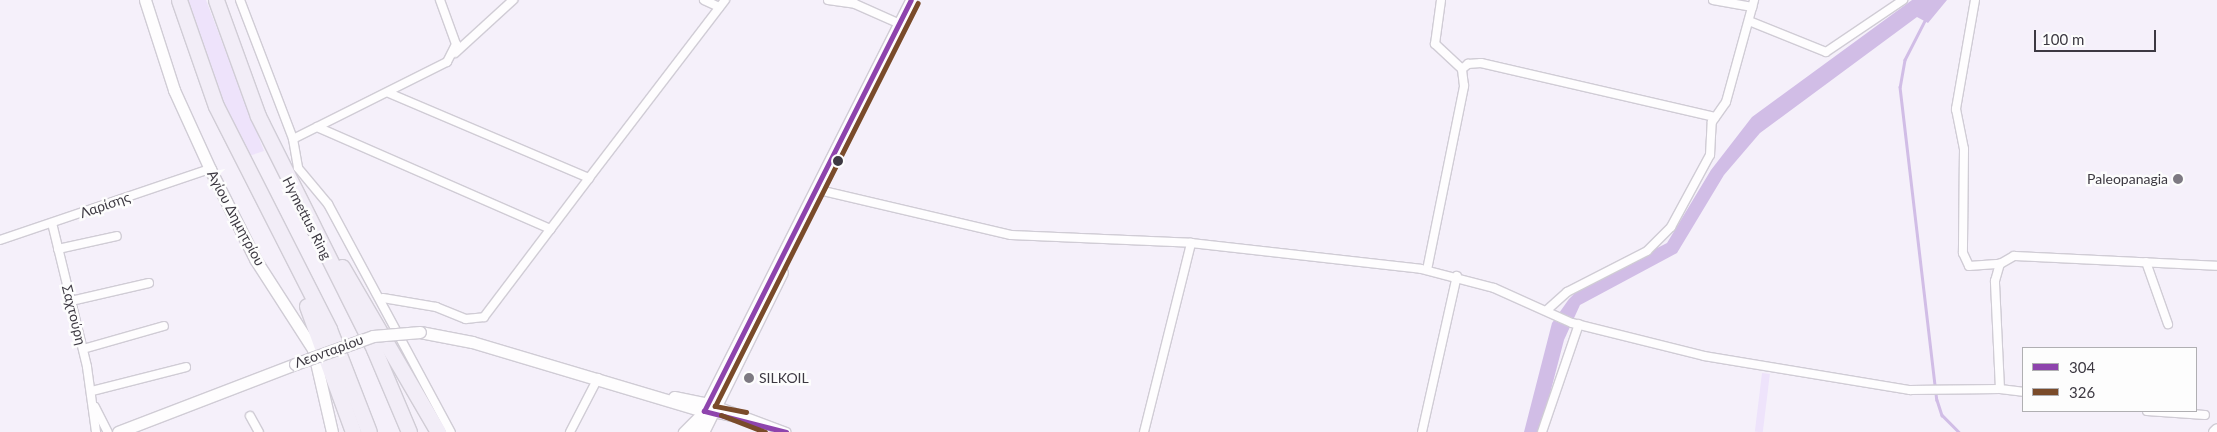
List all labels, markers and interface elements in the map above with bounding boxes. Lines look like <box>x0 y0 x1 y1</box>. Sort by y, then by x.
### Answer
scale bar <box>2037 20 2160 52</box>
text: 100 m <box>2042 30 2084 48</box>
unlabelled marker <box>833 156 843 166</box>
street label: Αγίου Δημητρίου <box>204 167 268 269</box>
place label: Paleopanagia <box>2087 171 2168 187</box>
marker: Paleopanagia <box>2172 173 2184 185</box>
street label: Hymettus Ring <box>279 174 335 262</box>
street label: Λαρίσης <box>78 189 132 221</box>
street label: Σαχτούρη <box>58 283 90 347</box>
street label: Λεονταρίου <box>292 331 366 371</box>
legend <box>2022 347 2197 412</box>
text: 304 <box>2069 358 2095 376</box>
place label: SILKOIL <box>759 370 809 386</box>
marker: SILKOIL <box>743 372 755 384</box>
text: 326 <box>2069 383 2095 401</box>

